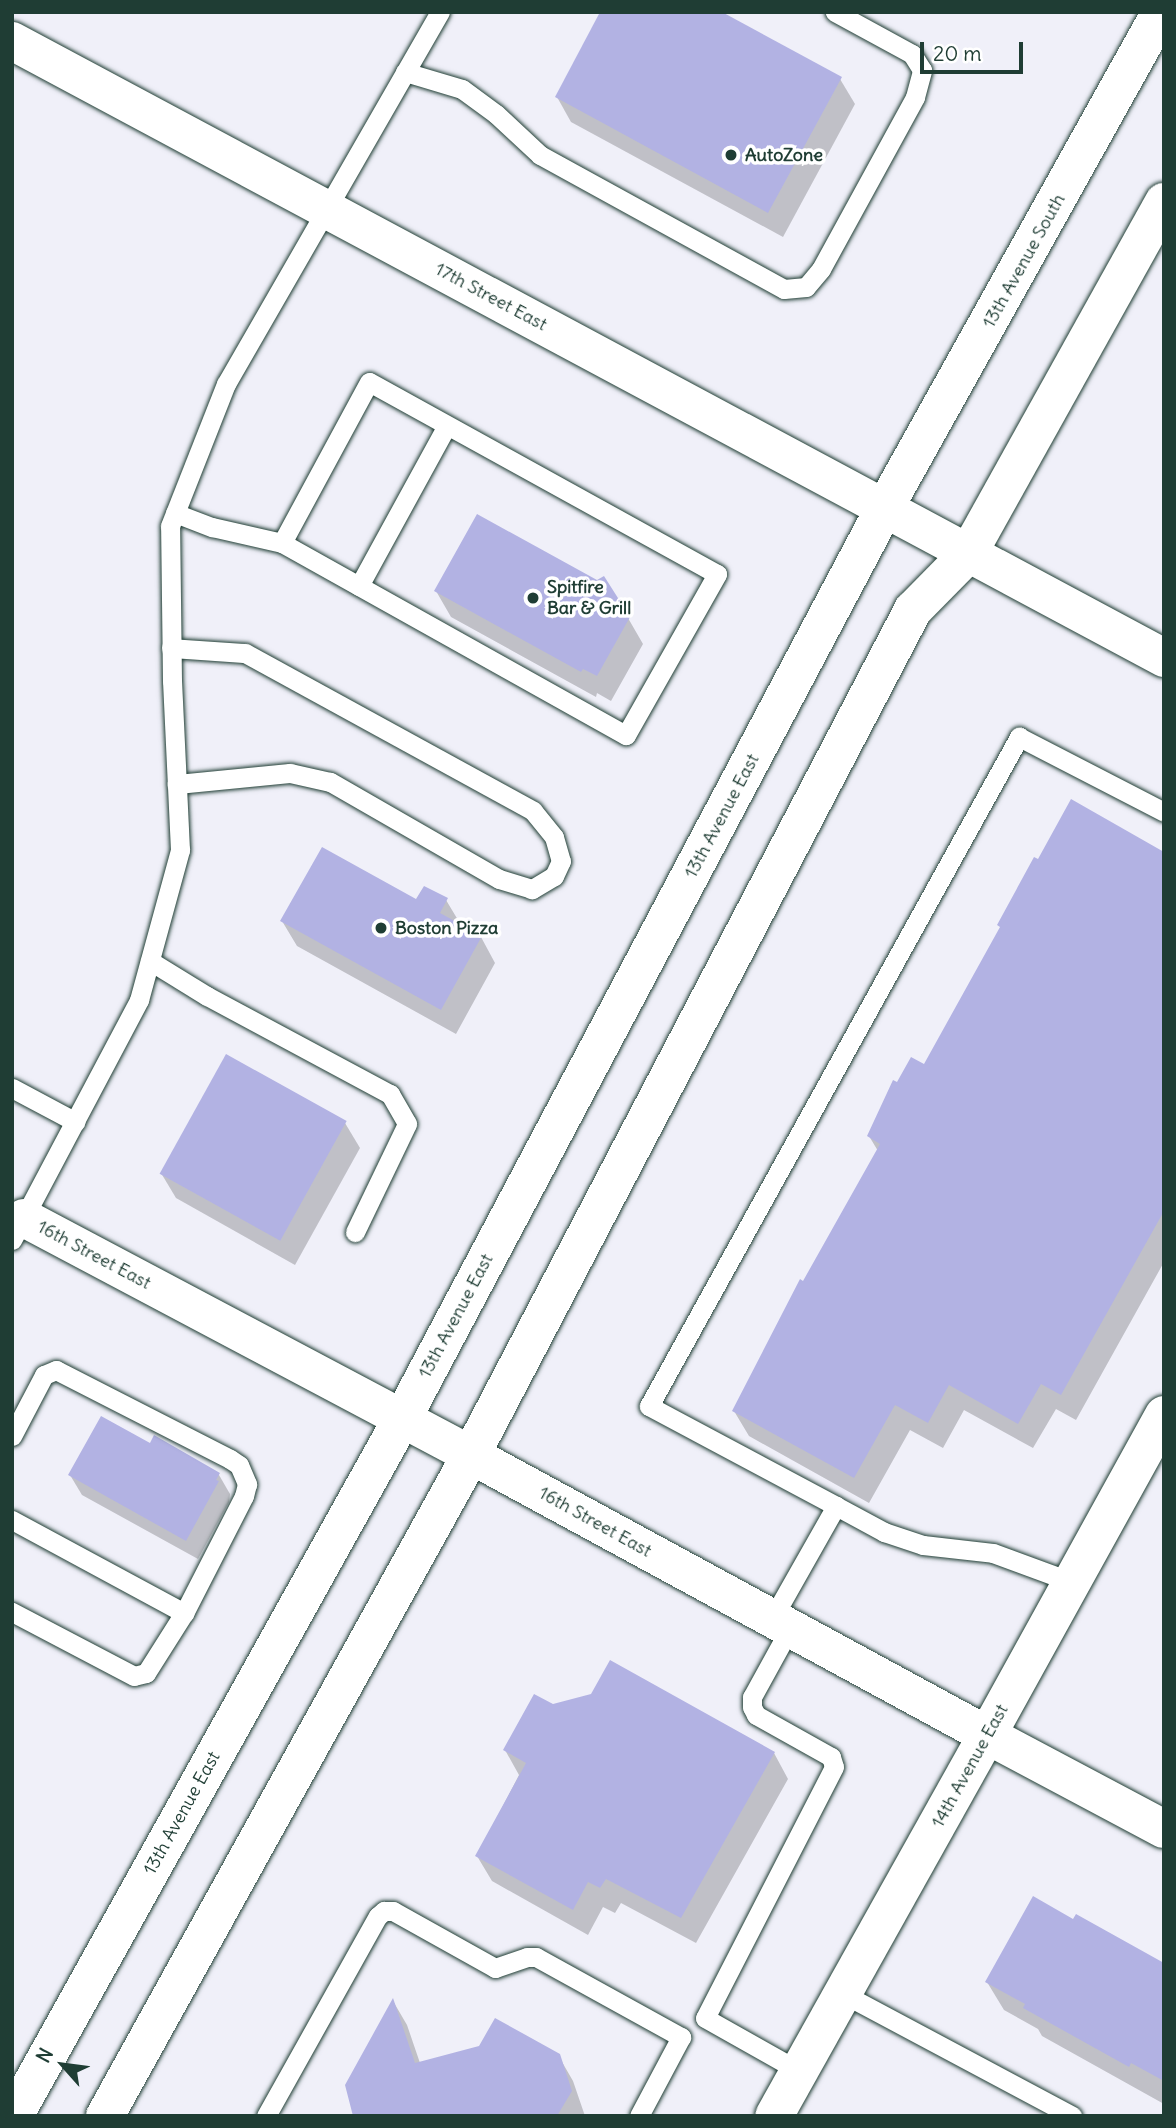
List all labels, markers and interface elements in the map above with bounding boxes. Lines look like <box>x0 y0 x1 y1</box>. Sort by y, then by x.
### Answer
scale bar <box>924 28 1027 72</box>
text: 20 m <box>933 40 982 67</box>
place label: AutoZone <box>745 144 823 166</box>
marker: AutoZone <box>723 147 739 163</box>
street label: 13th Avenue South <box>978 190 1070 332</box>
street label: 17th Street East <box>431 258 551 336</box>
place label: Spitfire Bar & Grill <box>547 577 631 620</box>
marker: Spitfire Bar & Grill <box>525 590 541 606</box>
street label: 13th Avenue East <box>680 750 764 882</box>
place label: Boston Pizza <box>395 917 498 939</box>
marker: Boston Pizza <box>373 920 389 936</box>
street label: 16th Street East <box>34 1216 154 1294</box>
street label: 13th Avenue East <box>414 1250 498 1382</box>
street label: 16th Street East <box>535 1482 655 1562</box>
street label: 14th Avenue East <box>927 1701 1013 1831</box>
street label: 13th Avenue East <box>139 1748 225 1878</box>
north arrow <box>28 2030 98 2100</box>
text: N <box>31 2044 58 2067</box>

